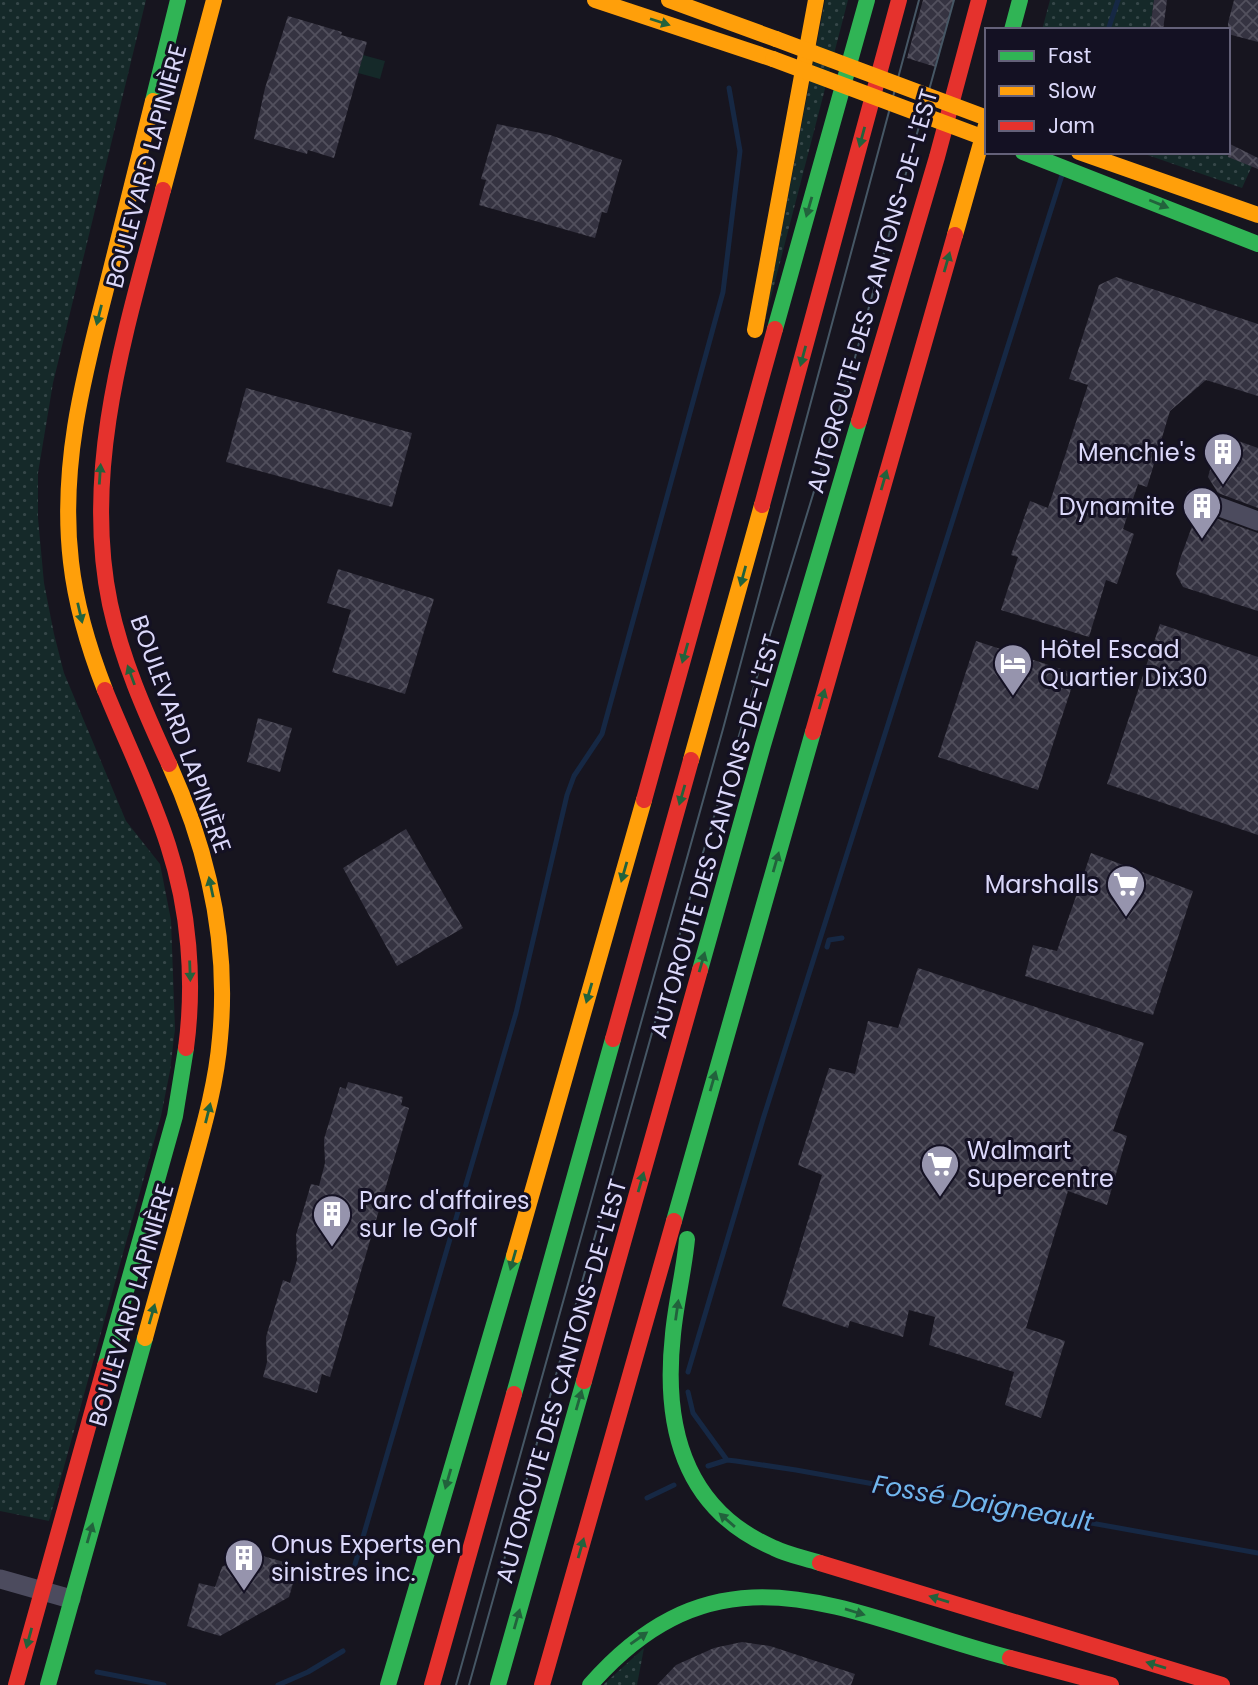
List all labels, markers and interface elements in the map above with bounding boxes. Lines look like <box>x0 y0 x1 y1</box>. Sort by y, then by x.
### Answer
one-way arrow <box>650 17 671 27</box>
legend <box>985 28 1230 154</box>
street label: BOULEVARD LAPINIÈRE <box>98 40 194 292</box>
text: Fast <box>1048 41 1091 70</box>
text: Slow <box>1048 76 1096 105</box>
street label: AUTOROUTE DES CANTONS-DE-L'EST <box>798 85 946 497</box>
text: Jam <box>1048 111 1095 140</box>
one-way arrow <box>857 127 867 148</box>
one-way arrow <box>803 197 814 219</box>
one-way arrow <box>1148 199 1169 210</box>
one-way arrow <box>943 251 953 272</box>
one-way arrow <box>93 304 104 326</box>
one-way arrow <box>797 346 808 368</box>
building icon: Menchie's <box>1202 431 1244 486</box>
place label: Menchie's <box>1078 436 1196 469</box>
one-way arrow <box>95 462 106 484</box>
one-way arrow <box>879 469 889 490</box>
building icon: Dynamite <box>1181 485 1223 540</box>
place label: Dynamite <box>1059 490 1175 523</box>
one-way arrow <box>737 565 748 587</box>
one-way arrow <box>75 602 86 624</box>
street label: BOULEVARD LAPINIÈRE <box>123 610 239 858</box>
street label: AUTOROUTE DES CANTONS-DE-L'EST <box>641 630 789 1042</box>
place label: Hôtel Escad Quartier Dix30 <box>1040 633 1208 694</box>
one-way arrow <box>679 642 690 664</box>
hotel icon: Hôtel Escad Quartier Dix30 <box>992 642 1034 697</box>
one-way arrow <box>125 664 136 685</box>
one-way arrow <box>817 688 828 710</box>
one-way arrow <box>676 784 687 806</box>
one-way arrow <box>771 851 781 872</box>
one-way arrow <box>618 862 628 883</box>
supermarket icon: Marshalls <box>1105 863 1147 918</box>
place label: Marshalls <box>985 868 1099 901</box>
one-way arrow <box>205 876 216 898</box>
one-way arrow <box>697 951 708 973</box>
one-way arrow <box>185 960 196 982</box>
one-way arrow <box>584 983 594 1004</box>
one-way arrow <box>708 1070 718 1091</box>
one-way arrow <box>203 1101 214 1123</box>
place label: Walmart Supercentre <box>967 1134 1114 1195</box>
supermarket icon: Walmart Supercentre <box>919 1143 961 1198</box>
one-way arrow <box>636 1171 646 1192</box>
street label: AUTOROUTE DES CANTONS-DE-L'EST <box>487 1175 635 1587</box>
street label: BOULEVARD LAPINIÈRE <box>81 1180 181 1430</box>
place label: Parc d'affaires sur le Golf <box>359 1184 530 1245</box>
building icon: Parc d'affaires sur le Golf <box>311 1193 353 1248</box>
one-way arrow <box>507 1250 517 1271</box>
one-way arrow <box>672 1299 683 1321</box>
one-way arrow <box>147 1303 158 1325</box>
one-way arrow <box>574 1390 584 1411</box>
water label: Fossé Daigneault <box>870 1466 1097 1540</box>
one-way arrow <box>443 1468 453 1489</box>
one-way arrow <box>718 1512 736 1528</box>
one-way arrow <box>85 1522 96 1544</box>
place label: Onus Experts en sinistres inc. <box>271 1528 461 1589</box>
building icon: Onus Experts en sinistres inc. <box>223 1537 265 1592</box>
one-way arrow <box>576 1538 586 1559</box>
one-way arrow <box>928 1593 949 1603</box>
one-way arrow <box>845 1607 866 1617</box>
one-way arrow <box>512 1608 523 1630</box>
one-way arrow <box>24 1628 34 1649</box>
one-way arrow <box>630 1631 648 1645</box>
one-way arrow <box>1146 1659 1167 1670</box>

